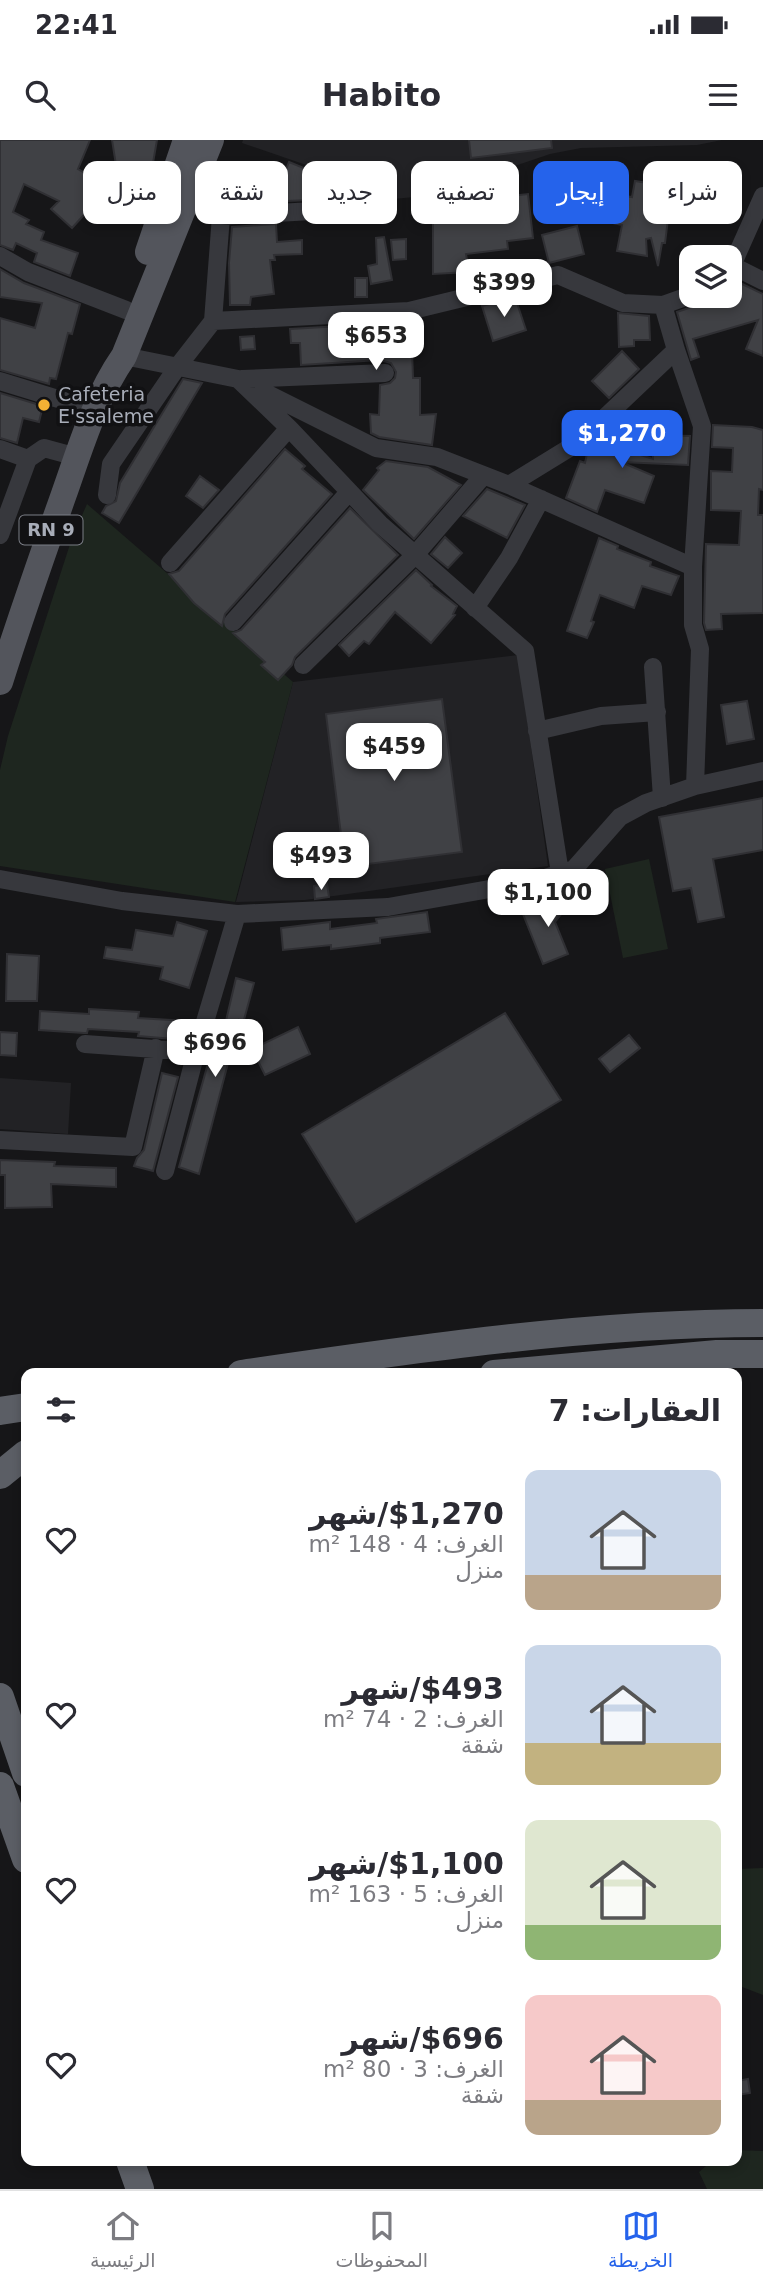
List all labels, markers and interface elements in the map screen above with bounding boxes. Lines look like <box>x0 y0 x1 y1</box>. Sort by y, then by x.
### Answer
text: 22:41 <box>35 10 118 40</box>
icon: search <box>21 76 59 114</box>
text: Habito <box>322 76 441 114</box>
icon: menu <box>704 76 742 114</box>
chip: منزل <box>83 161 181 224</box>
chip: شقة <box>195 161 288 224</box>
chip: جديد <box>302 161 397 224</box>
chip: تصفية <box>411 161 519 224</box>
chip: إيجار <box>533 161 629 224</box>
chip: شراء <box>643 161 742 224</box>
map controls <box>679 245 742 308</box>
button: layers <box>679 245 742 308</box>
pin: $399 <box>463 260 545 319</box>
text: $399 <box>472 269 536 295</box>
pin: $653 <box>335 313 417 372</box>
text: $653 <box>344 322 408 348</box>
place label: Cafeteria E'ssaleme <box>58 383 154 427</box>
marker: Cafeteria E'ssaleme <box>36 397 52 413</box>
pin: $1,270 <box>565 410 679 470</box>
text: $1,270 <box>578 420 666 446</box>
road number: RN 9 <box>20 516 82 544</box>
pin: $459 <box>353 724 435 783</box>
text: $459 <box>362 733 426 759</box>
pin: $493 <box>280 832 362 892</box>
text: $493 <box>289 842 353 868</box>
pin: $1,100 <box>491 870 605 929</box>
text: $1,100 <box>504 879 592 905</box>
pin: $696 <box>174 1020 256 1079</box>
text: $696 <box>183 1029 247 1055</box>
icon: filters <box>42 1391 80 1429</box>
text: العقارات: 7 <box>549 1393 721 1428</box>
text: $1,270/شهر <box>309 1496 504 1531</box>
icon: home <box>581 1498 665 1582</box>
icon: heart <box>42 1521 80 1559</box>
text: الغرف: 4 · 148 m² <box>308 1531 504 1557</box>
text: منزل <box>455 1557 504 1583</box>
text: $493/شهر <box>342 1671 504 1706</box>
icon: home <box>581 1673 665 1757</box>
icon: heart <box>42 1696 80 1734</box>
text: الغرف: 2 · 74 m² <box>323 1706 504 1732</box>
text: شقة <box>461 1732 504 1758</box>
text: $1,100/شهر <box>309 1846 504 1881</box>
icon: home <box>581 1848 665 1932</box>
icon: heart <box>42 1871 80 1909</box>
text: الغرف: 5 · 163 m² <box>308 1881 504 1907</box>
text: منزل <box>455 1907 504 1933</box>
text: $696/شهر <box>342 2021 504 2056</box>
icon: home <box>581 2023 665 2107</box>
icon: heart <box>42 2046 80 2084</box>
text: الغرف: 3 · 80 m² <box>323 2056 504 2082</box>
text: شقة <box>461 2082 504 2108</box>
tab: الرئيسية <box>90 2207 155 2271</box>
tab: المحفوظات <box>336 2207 428 2271</box>
tab: الخريطة <box>608 2207 673 2271</box>

